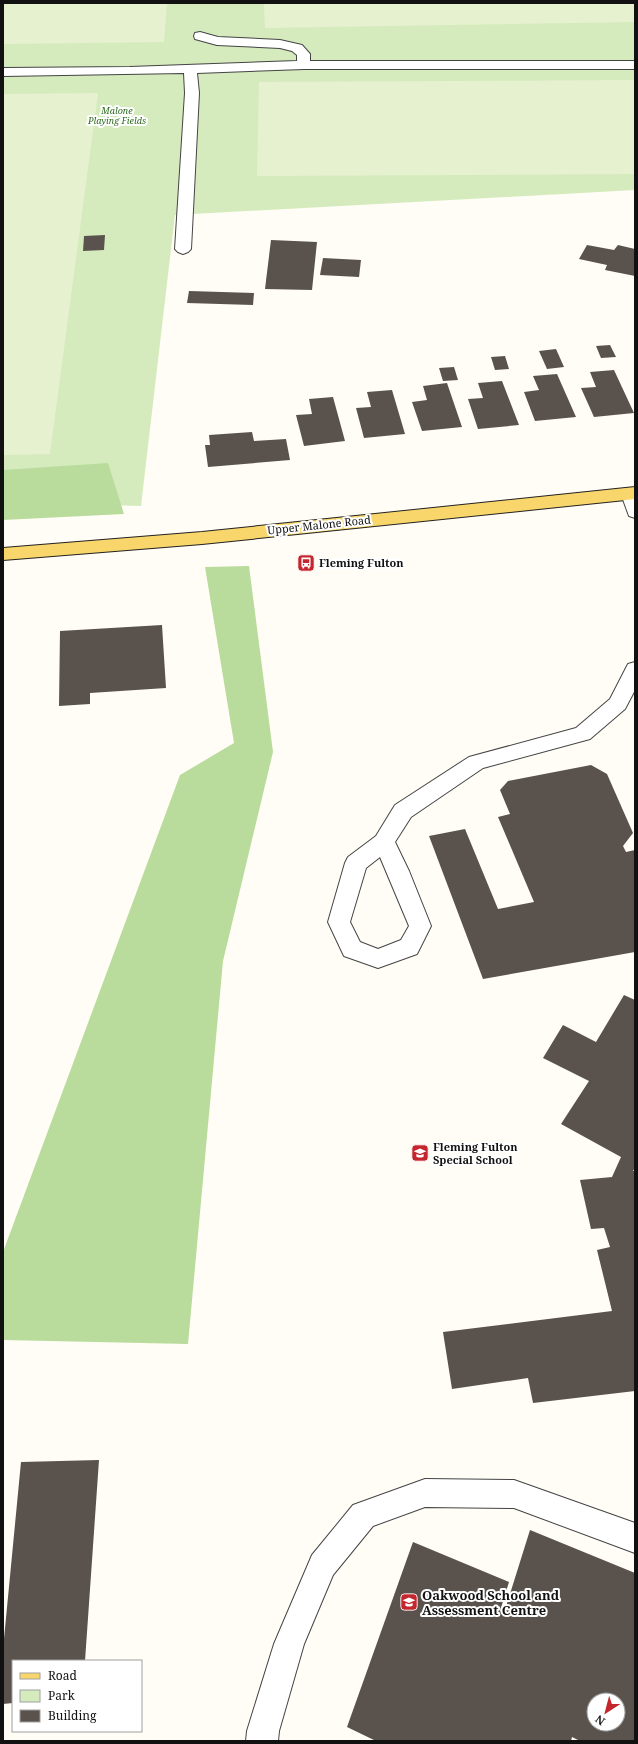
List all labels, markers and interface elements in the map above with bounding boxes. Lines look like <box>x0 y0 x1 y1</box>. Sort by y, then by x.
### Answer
park label: Malone Playing Fields <box>87 104 146 127</box>
street label: Upper Malone Road <box>266 512 372 537</box>
bus stop icon: Fleming Fulton <box>296 553 316 573</box>
place label: Fleming Fulton <box>319 555 404 570</box>
place label: Fleming Fulton Special School <box>433 1139 518 1167</box>
school or university icon: Fleming Fulton Special School <box>410 1143 430 1163</box>
place label: Oakwood School and Assessment Centre <box>422 1586 560 1619</box>
school or university icon: Oakwood School and Assessment Centre <box>399 1592 419 1612</box>
legend <box>12 1660 142 1732</box>
text: Road <box>48 1667 78 1684</box>
text: Park <box>48 1687 76 1704</box>
north arrow <box>586 1692 626 1732</box>
text: Building <box>48 1707 97 1724</box>
text: N <box>592 1712 608 1729</box>

